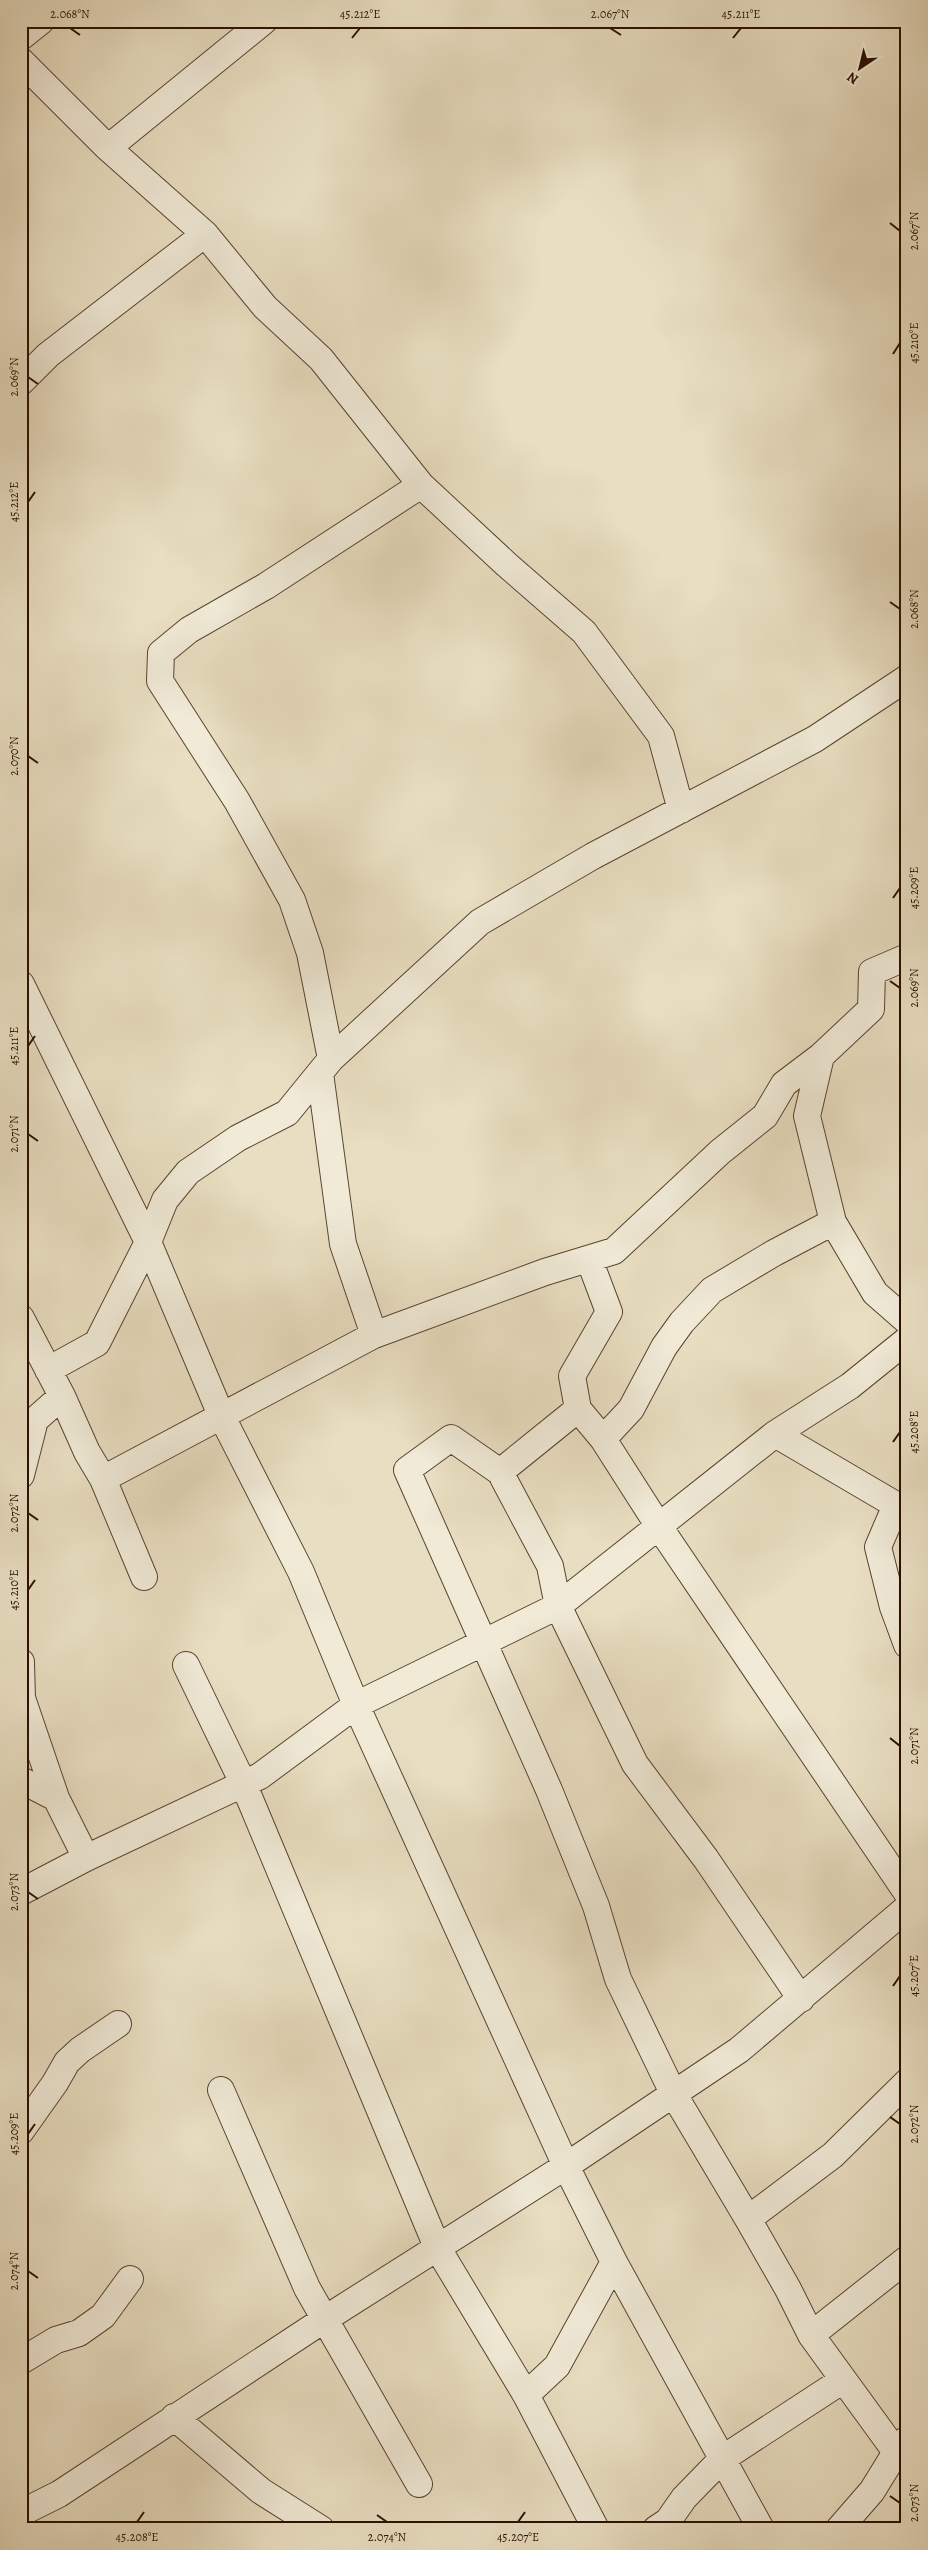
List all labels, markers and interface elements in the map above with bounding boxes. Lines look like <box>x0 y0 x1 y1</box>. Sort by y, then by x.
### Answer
text: 2.068°N <box>50 6 90 22</box>
text: 45.212°E <box>340 6 380 22</box>
text: 2.067°N <box>591 6 630 22</box>
text: 45.211°E <box>722 6 760 22</box>
north arrow <box>836 42 886 92</box>
text: N <box>843 68 862 89</box>
text: 2.067°N <box>906 211 922 250</box>
text: 45.210°E <box>906 322 922 364</box>
text: 2.069°N <box>6 357 22 397</box>
text: 45.212°E <box>6 482 22 522</box>
text: 2.068°N <box>906 589 922 629</box>
text: 2.070°N <box>6 736 22 776</box>
text: 45.209°E <box>906 867 922 909</box>
text: 2.069°N <box>906 968 922 1008</box>
text: 45.211°E <box>6 1027 22 1065</box>
text: 2.071°N <box>6 1115 22 1153</box>
text: 45.208°E <box>906 1411 922 1453</box>
text: 2.072°N <box>6 1493 22 1532</box>
text: 45.210°E <box>6 1569 22 1611</box>
text: 2.071°N <box>906 1727 922 1765</box>
text: 2.073°N <box>6 1873 22 1911</box>
text: 45.207°E <box>906 1955 922 1997</box>
text: 2.072°N <box>906 2104 922 2143</box>
text: 45.209°E <box>6 2113 22 2155</box>
text: 2.074°N <box>6 2251 22 2290</box>
text: 2.073°N <box>906 2484 922 2522</box>
text: 45.208°E <box>116 2529 158 2545</box>
text: 2.074°N <box>368 2529 407 2545</box>
text: 45.207°E <box>497 2529 539 2545</box>

